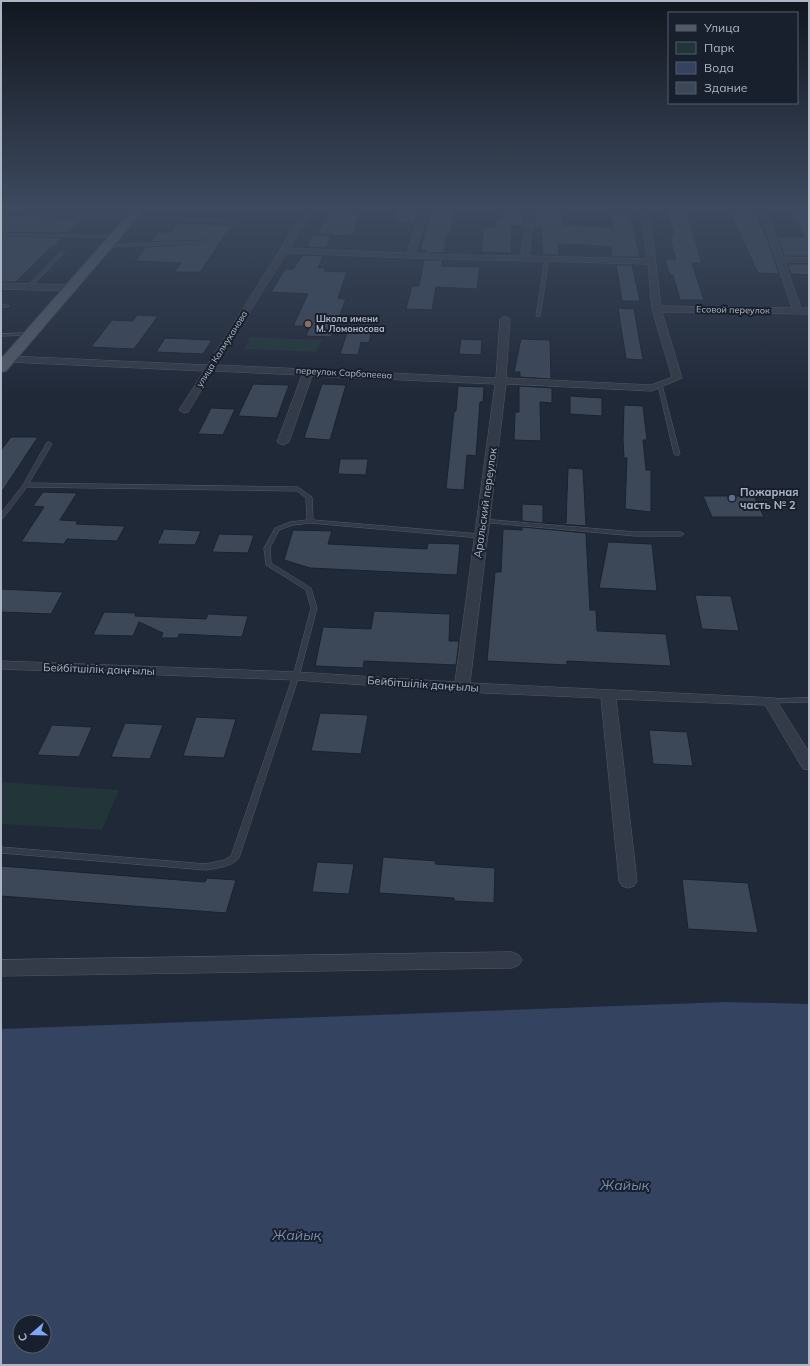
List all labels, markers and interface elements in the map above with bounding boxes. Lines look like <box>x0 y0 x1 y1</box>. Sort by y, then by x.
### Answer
legend <box>668 12 798 104</box>
text: Улица <box>703 20 740 35</box>
text: Парк <box>704 40 735 55</box>
text: Вода <box>704 60 734 75</box>
text: Здание <box>704 80 748 95</box>
street label: Есовой переулок <box>696 303 770 317</box>
street label: улица Калмуханова <box>194 309 250 389</box>
place label: Школа имени М. Ломоносова <box>316 313 385 334</box>
marker: Школа имени М. Ломоносова <box>303 319 313 329</box>
street label: переулок Сарбопеева <box>296 364 392 382</box>
street label: Аральский переулок <box>470 447 500 559</box>
place label: Пожарная часть № 2 <box>740 485 799 512</box>
marker: Пожарная часть № 2 <box>727 493 737 503</box>
street label: Бейбітшілік даңғылы <box>43 660 155 678</box>
street label: Бейбітшілік даңғылы <box>367 673 479 695</box>
water label: Жайық <box>599 1176 650 1194</box>
water label: Жайық <box>271 1226 322 1244</box>
north arrow <box>12 1314 52 1354</box>
text: С <box>15 1331 30 1343</box>

